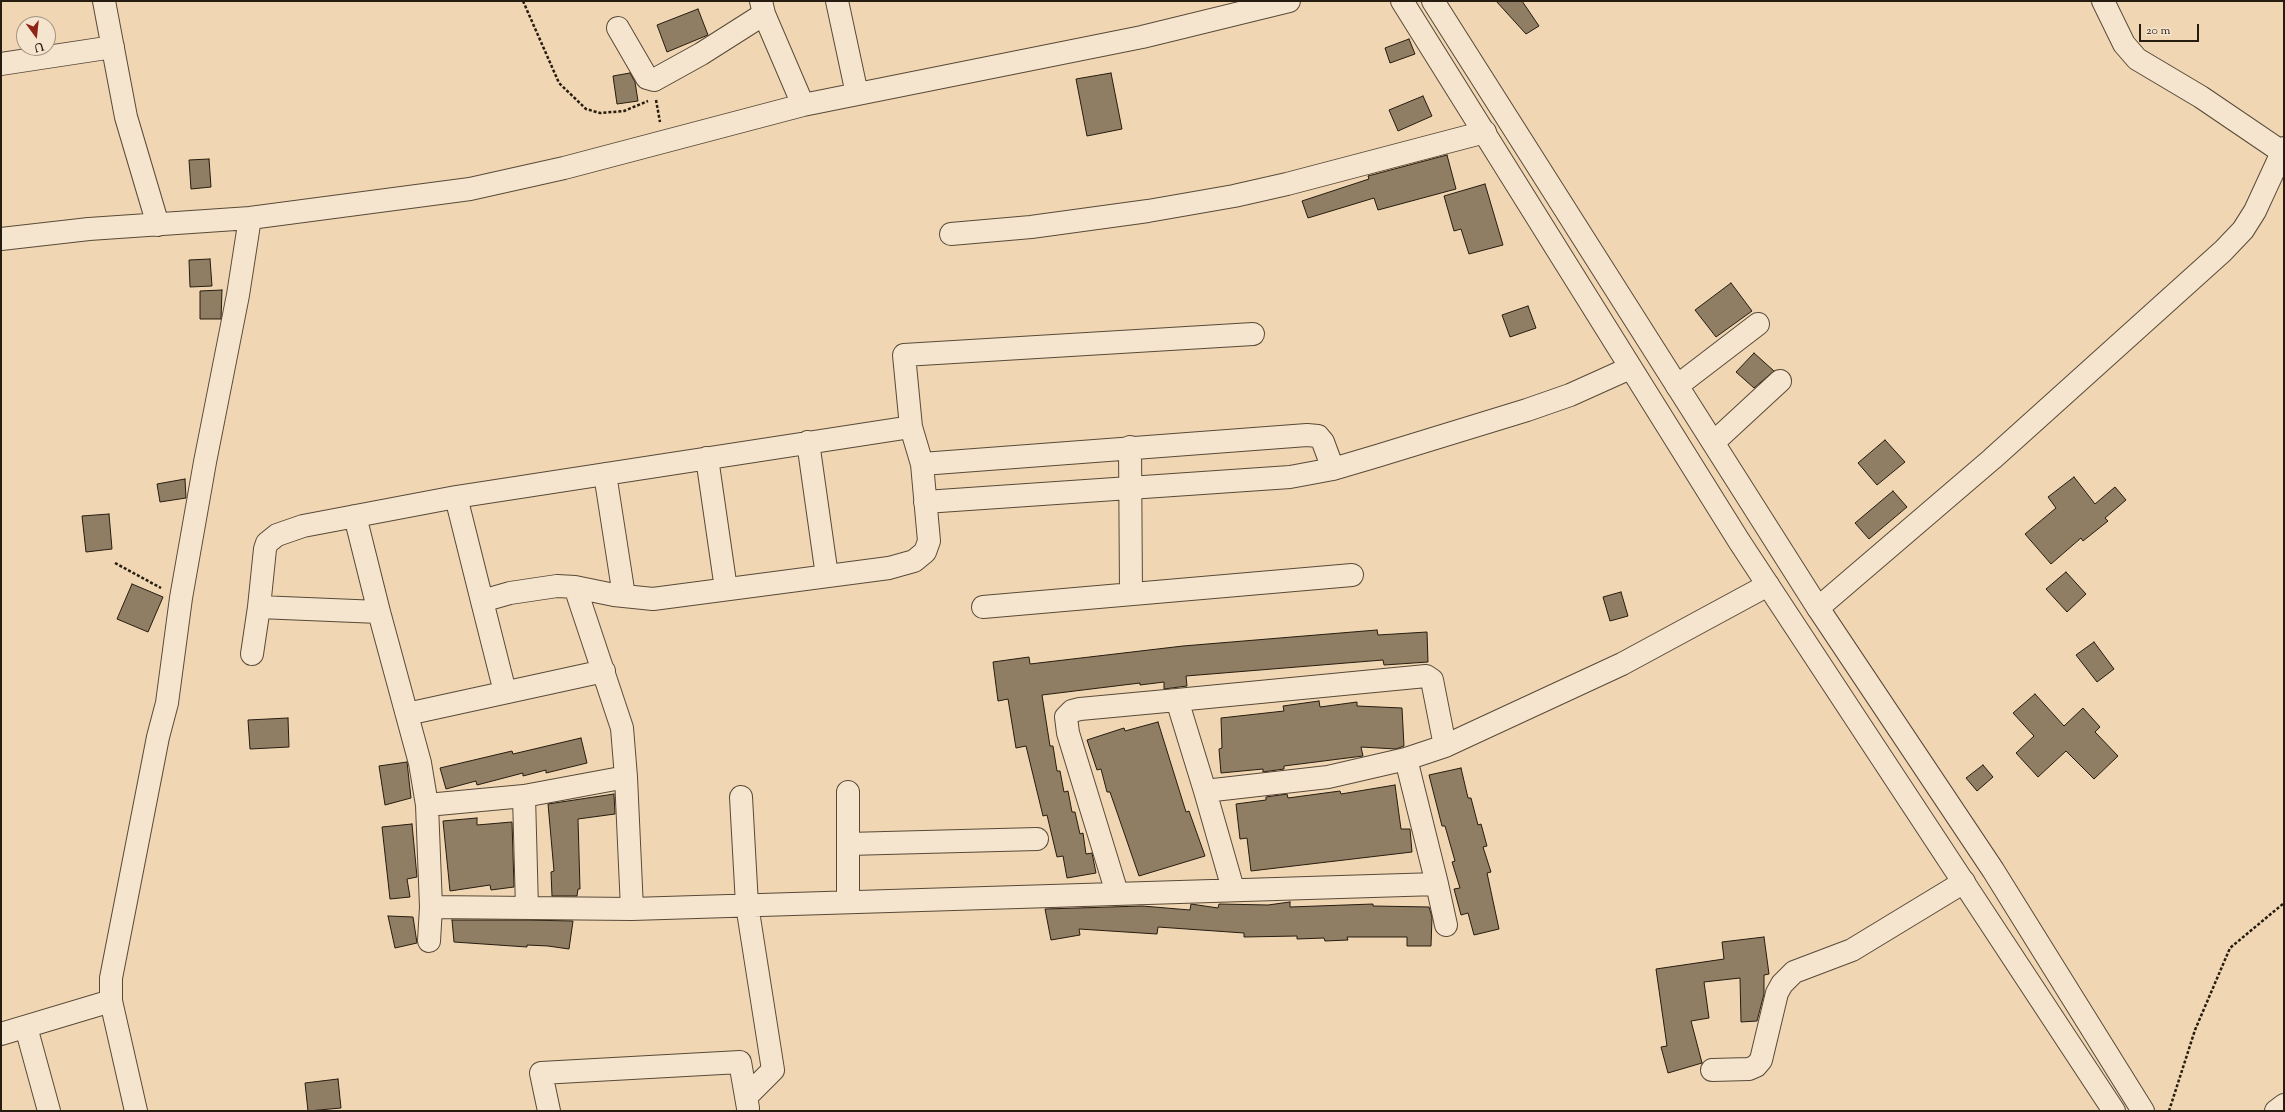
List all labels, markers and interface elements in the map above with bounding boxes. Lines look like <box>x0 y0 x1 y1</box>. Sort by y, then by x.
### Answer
north arrow <box>16 16 56 56</box>
scale bar <box>2141 16 2201 42</box>
text: 20 m <box>2146 22 2170 40</box>
text: U <box>32 38 45 56</box>

